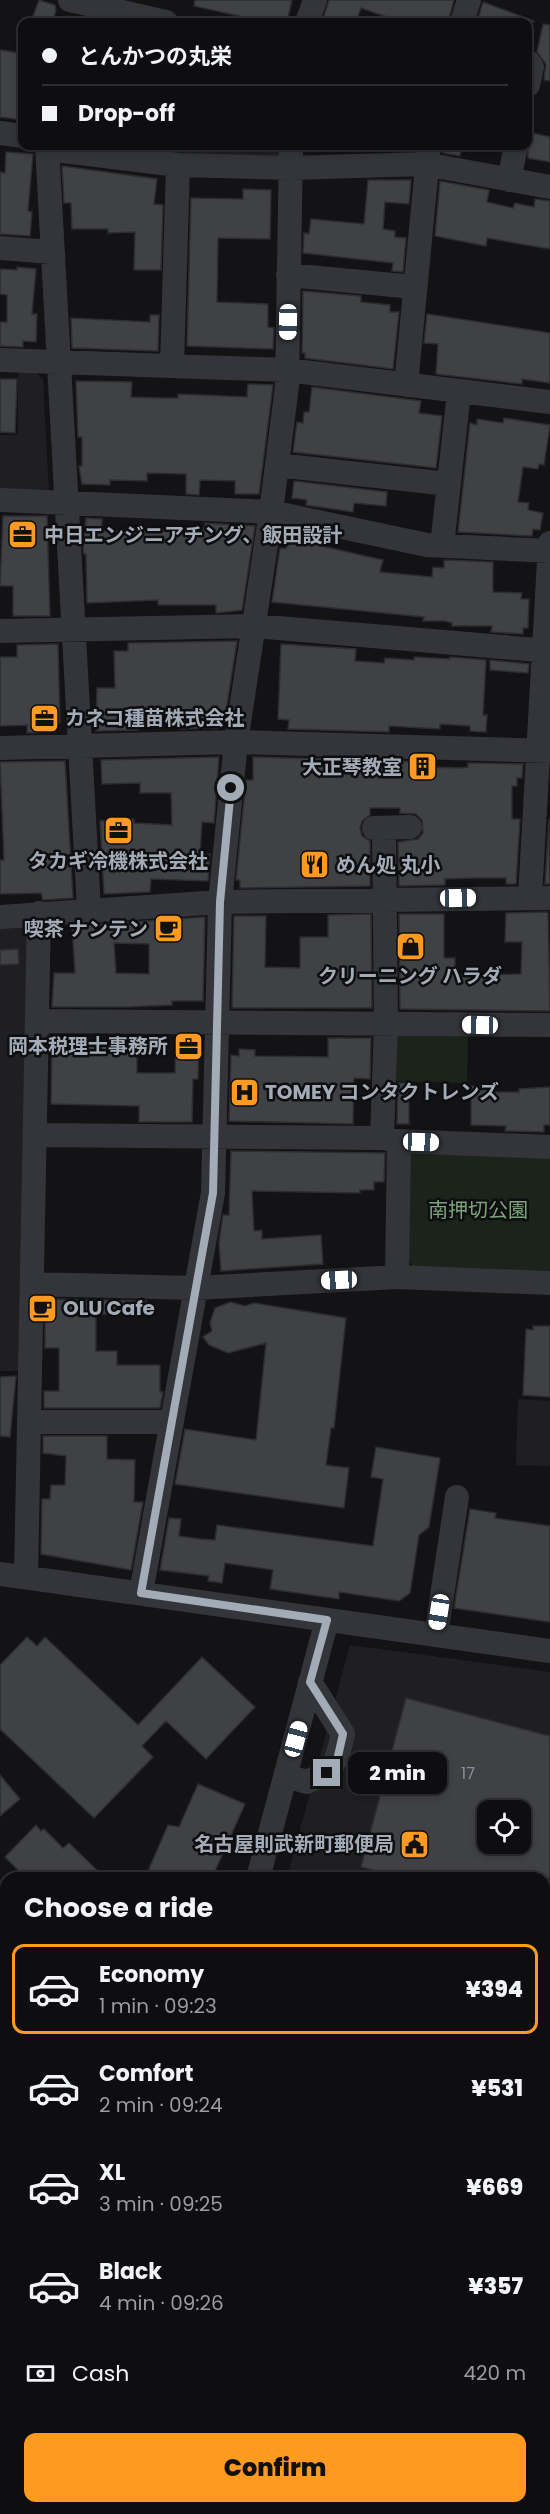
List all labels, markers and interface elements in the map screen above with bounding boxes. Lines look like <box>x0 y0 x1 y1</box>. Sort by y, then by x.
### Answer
text: とんかつの丸栄 <box>78 41 232 72</box>
text: Drop-off <box>78 98 175 129</box>
car <box>279 304 297 340</box>
office icon: 中日エンジニアチング、飯田設計 <box>7 519 39 551</box>
place label: 中日エンジニアチング、飯田設計 <box>44 521 342 549</box>
office icon: カネコ種苗株式会社 <box>28 702 60 734</box>
place label: カネコ種苗株式会社 <box>65 704 245 732</box>
building icon: 大正琴教室 <box>407 751 439 783</box>
place label: 大正琴教室 <box>302 753 402 781</box>
route start <box>217 774 244 801</box>
office icon: タカギ冷機株式会社 <box>102 814 134 846</box>
place label: タカギ冷機株式会社 <box>28 847 208 875</box>
restaurant icon: めん処 丸小 <box>299 849 331 881</box>
place label: めん処 丸小 <box>336 851 440 879</box>
car <box>440 889 476 907</box>
cafe icon: 喫茶 ナンテン <box>153 913 185 945</box>
place label: 喫茶 ナンテン <box>24 915 148 943</box>
shop icon: クリーニング ハラダ <box>394 930 426 962</box>
place label: クリーニング ハラダ <box>318 962 502 990</box>
car <box>462 1016 498 1034</box>
office icon: 岡本税理士事務所 <box>173 1030 205 1062</box>
place label: 岡本税理士事務所 <box>8 1032 168 1060</box>
hospital icon: TOMEY コンタクトレンズ <box>228 1076 260 1108</box>
place label: TOMEY コンタクトレンズ <box>265 1078 499 1106</box>
car <box>403 1132 439 1152</box>
park label: 南押切公園 <box>428 1196 528 1224</box>
car <box>321 1270 357 1290</box>
cafe icon: OLU Cafe <box>26 1292 58 1324</box>
place label: OLU Cafe <box>63 1294 155 1322</box>
car <box>427 1593 451 1631</box>
car <box>283 1719 309 1759</box>
callout: 2 min <box>348 1752 447 1794</box>
route end <box>313 1759 340 1786</box>
text: 2 min <box>369 1759 426 1787</box>
house number: 17 <box>461 1762 475 1785</box>
map controls <box>477 1800 531 1854</box>
button: locate <box>477 1800 531 1854</box>
public building icon: 名古屋則武新町郵便局 <box>399 1828 431 1860</box>
place label: 名古屋則武新町郵便局 <box>194 1830 394 1858</box>
text: Choose a ride <box>24 1889 213 1926</box>
text: Economy <box>99 1959 204 1990</box>
icon: car <box>27 1962 81 2016</box>
text: ¥394 <box>466 1974 523 2005</box>
text: 1 min · 09:23 <box>99 1992 217 2020</box>
text: Comfort <box>99 2058 193 2089</box>
icon: car <box>27 2061 81 2115</box>
text: ¥531 <box>471 2073 523 2104</box>
text: 2 min · 09:24 <box>99 2091 223 2119</box>
text: XL <box>99 2157 125 2188</box>
icon: car <box>27 2160 81 2214</box>
text: ¥669 <box>466 2172 523 2203</box>
text: 3 min · 09:25 <box>99 2190 223 2218</box>
text: Black <box>99 2256 162 2287</box>
icon: car <box>27 2259 81 2313</box>
text: ¥357 <box>468 2271 523 2302</box>
text: 4 min · 09:26 <box>99 2289 224 2317</box>
icon: cash <box>24 2357 57 2390</box>
text: Cash <box>72 2358 129 2389</box>
text: 420 m <box>463 2359 526 2387</box>
button: Confirm <box>24 2433 526 2502</box>

